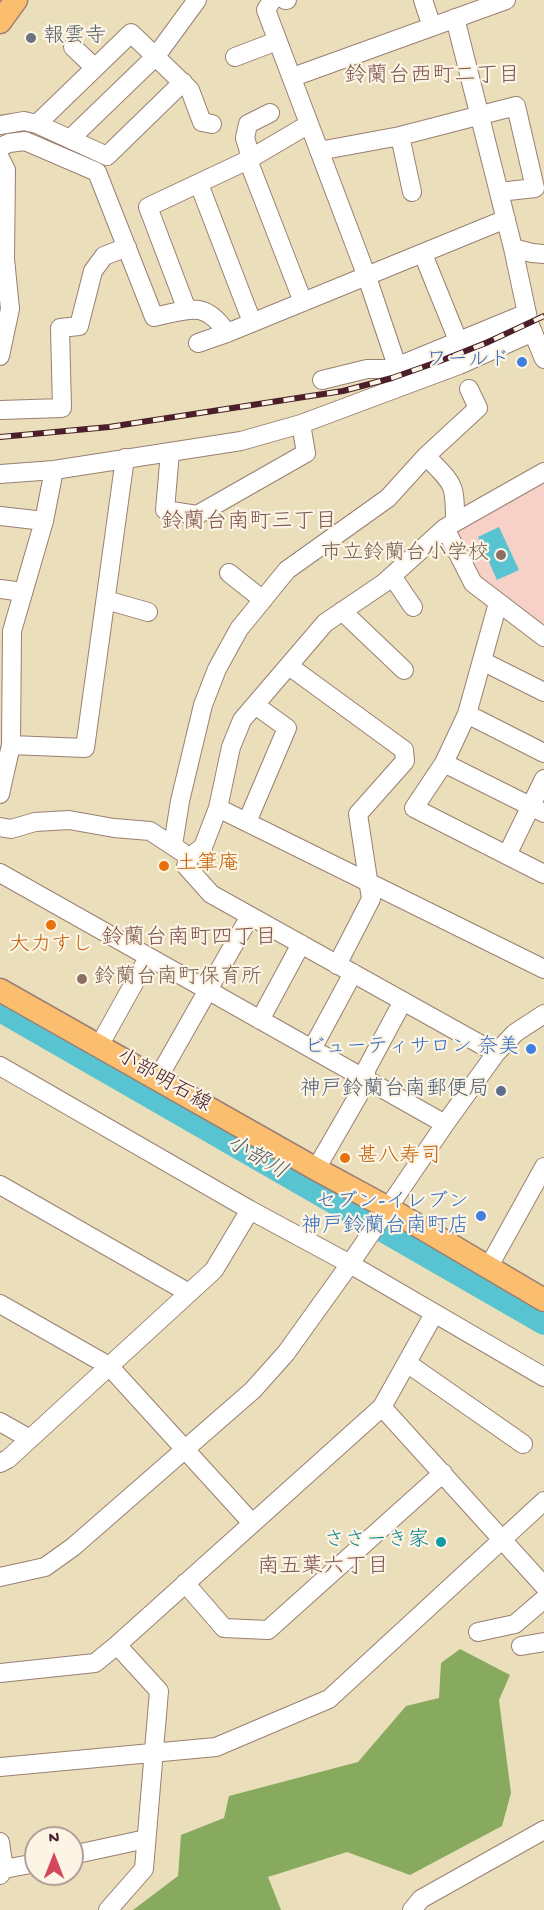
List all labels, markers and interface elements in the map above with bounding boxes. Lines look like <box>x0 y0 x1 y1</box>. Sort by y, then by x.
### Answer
place label: 報雲寺 <box>43 25 106 51</box>
marker: 報雲寺 <box>24 31 38 45</box>
district label: 鈴蘭台西町二丁目 <box>344 65 520 91</box>
place label: ワールド <box>426 349 510 375</box>
marker: ワールド <box>515 355 529 369</box>
district label: 鈴蘭台南町三丁目 <box>161 511 337 537</box>
place label: 市立鈴蘭台小学校 <box>321 542 489 568</box>
marker: 市立鈴蘭台小学校 <box>494 548 508 562</box>
place label: 土筆庵 <box>176 853 239 879</box>
marker: 土筆庵 <box>157 859 171 873</box>
marker: 大力すし <box>44 918 58 932</box>
district label: 鈴蘭台南町四丁目 <box>101 927 277 953</box>
place label: 大力すし <box>9 934 93 960</box>
place label: 鈴蘭台南町保育所 <box>94 966 262 992</box>
marker: 鈴蘭台南町保育所 <box>75 972 89 986</box>
place label: ビューティサロン 奈美 <box>304 1036 519 1062</box>
marker: ビューティサロン 奈美 <box>524 1042 538 1056</box>
street label: 小部明石線 <box>111 1045 215 1119</box>
place label: 神戸鈴蘭台南郵便局 <box>300 1078 489 1104</box>
marker: 神戸鈴蘭台南郵便局 <box>494 1084 508 1098</box>
water label: 小部川 <box>221 1131 291 1187</box>
place label: 甚八寿司 <box>357 1145 441 1171</box>
marker: 甚八寿司 <box>338 1151 352 1165</box>
place label: セブン-イレブン 神戸鈴蘭台南町店 <box>301 1191 469 1241</box>
marker: セブン-イレブン 神戸鈴蘭台南町店 <box>474 1209 488 1223</box>
place label: ささーき家 <box>324 1529 429 1555</box>
marker: ささーき家 <box>434 1535 448 1549</box>
district label: 南五葉六丁目 <box>257 1556 389 1582</box>
north arrow <box>24 1826 84 1886</box>
text: N <box>49 1830 59 1849</box>

